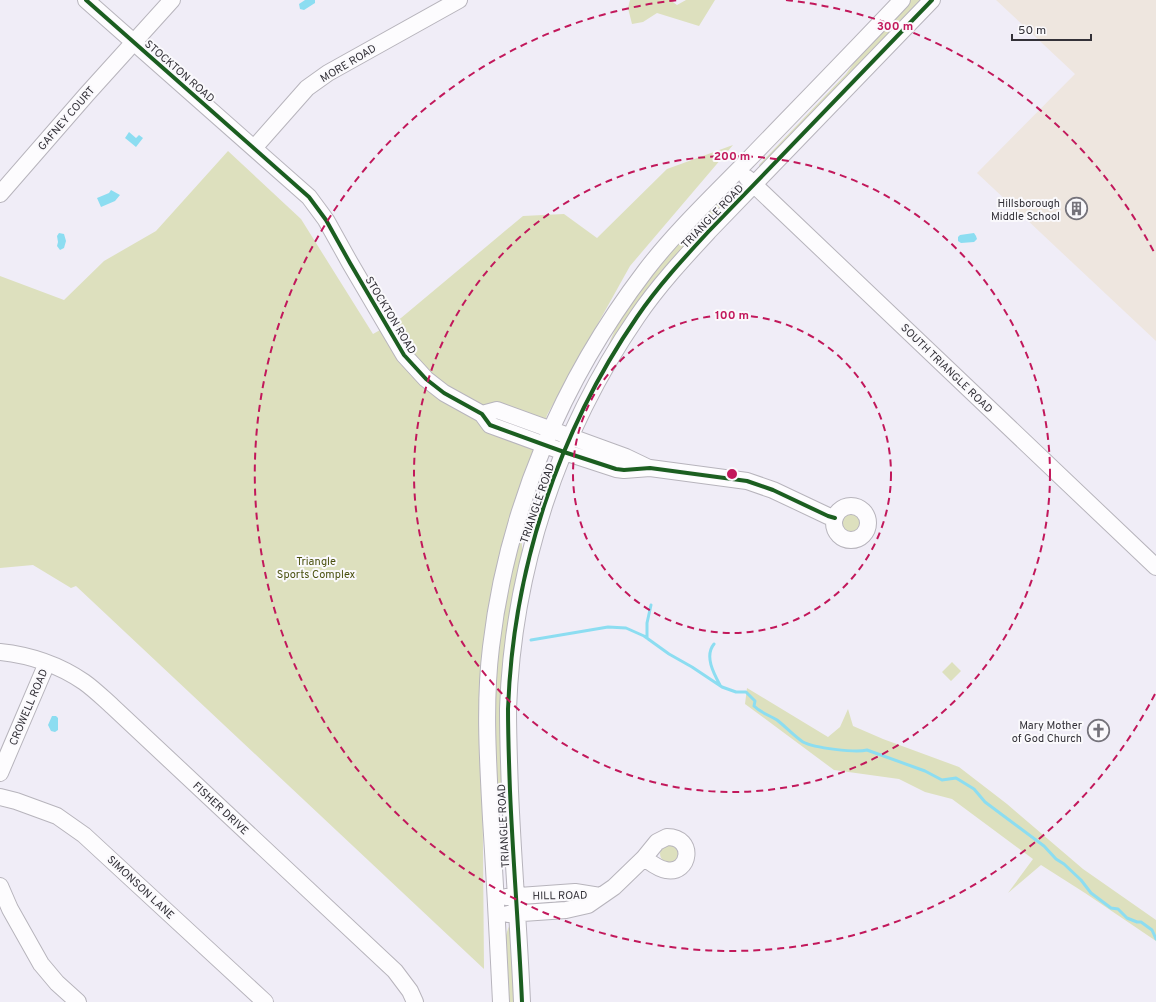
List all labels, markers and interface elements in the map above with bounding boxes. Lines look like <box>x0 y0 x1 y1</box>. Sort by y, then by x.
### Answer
scale bar <box>1012 16 1091 42</box>
text: 300 m <box>877 19 913 35</box>
text: 50 m <box>1018 23 1046 39</box>
street label: STOCKTON ROAD <box>141 38 217 106</box>
street label: MORE ROAD <box>318 42 379 86</box>
street label: GAFNEY COURT <box>35 84 98 154</box>
text: 200 m <box>714 149 750 165</box>
street label: TRIANGLE ROAD <box>678 182 747 252</box>
building icon: Hillsborough Middle School <box>1063 196 1089 222</box>
place label: Hillsborough Middle School <box>991 197 1060 224</box>
street label: STOCKTON ROAD <box>361 274 419 357</box>
text: 100 m <box>715 308 749 324</box>
street label: SOUTH TRIANGLE ROAD <box>897 321 995 416</box>
street label: TRIANGLE ROAD <box>518 461 558 545</box>
centre of rings <box>725 467 739 481</box>
park label: Triangle Sports Complex <box>277 555 356 582</box>
street label: CROWELL ROAD <box>6 667 51 748</box>
church icon: Mary Mother of God Church <box>1085 718 1111 744</box>
place label: Mary Mother of God Church <box>1012 719 1083 746</box>
street label: FISHER DRIVE <box>189 779 251 838</box>
street label: TRIANGLE ROAD <box>495 784 513 868</box>
street label: SIMONSON LANE <box>104 853 177 923</box>
street label: HILL ROAD <box>532 889 588 903</box>

